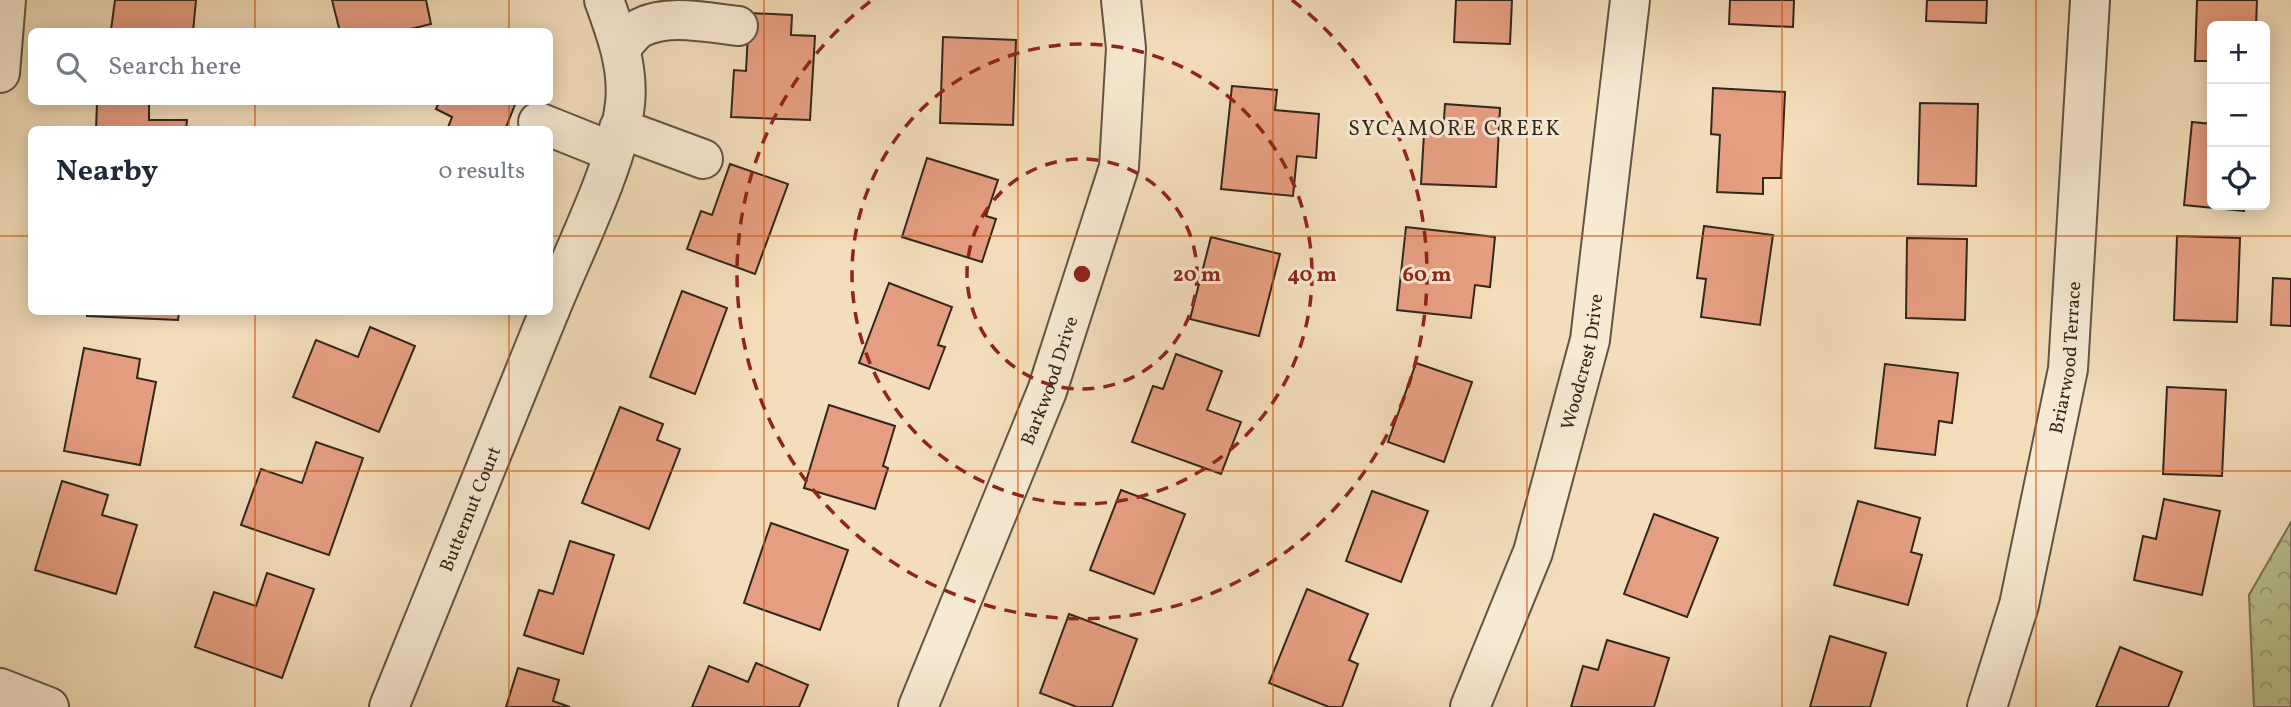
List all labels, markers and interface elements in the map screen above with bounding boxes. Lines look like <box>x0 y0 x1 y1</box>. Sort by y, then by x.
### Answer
map controls <box>2207 21 2270 210</box>
button: + <box>2207 21 2270 84</box>
search box <box>28 28 553 105</box>
icon: search <box>52 48 90 86</box>
text: Search here <box>108 49 241 85</box>
button: − <box>2207 84 2270 147</box>
district label: SYCAMORE CREEK <box>1348 115 1562 144</box>
button: locate <box>2207 147 2270 210</box>
text: Nearby <box>56 151 158 193</box>
text: 0 results <box>438 156 525 188</box>
text: 20 m <box>1173 261 1221 290</box>
text: 40 m <box>1287 261 1337 290</box>
text: 60 m <box>1403 261 1451 290</box>
centre of rings <box>1070 262 1094 286</box>
street label: Briarwood Terrace <box>2044 281 2088 436</box>
street label: Woodcrest Drive <box>1555 292 1610 433</box>
street label: Barkwood Drive <box>1015 313 1085 449</box>
street label: Butternut Court <box>434 443 508 576</box>

